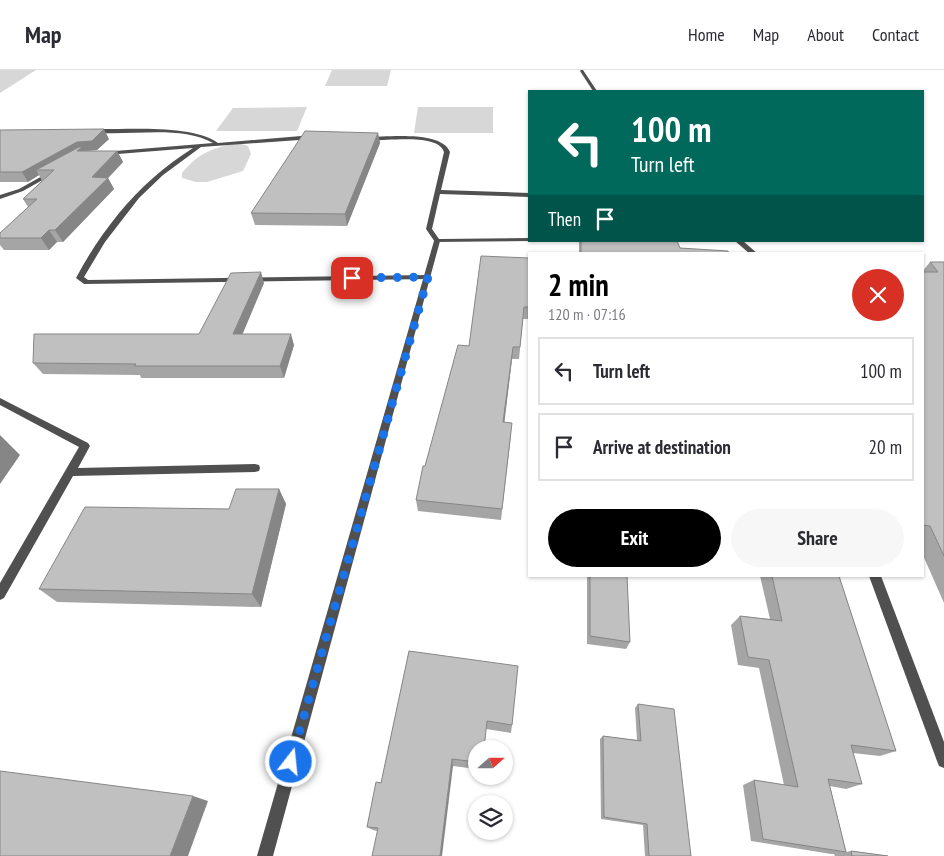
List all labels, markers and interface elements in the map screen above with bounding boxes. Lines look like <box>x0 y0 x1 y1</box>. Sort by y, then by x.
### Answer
text: Map <box>25 19 62 50</box>
text: Home <box>688 23 725 46</box>
text: Map <box>753 23 779 46</box>
text: About <box>807 23 844 46</box>
text: Contact <box>872 23 919 46</box>
text: 100 m <box>631 106 712 152</box>
icon: left <box>548 110 613 175</box>
text: Turn left <box>631 150 695 178</box>
icon: arrive <box>591 205 619 233</box>
text: Then <box>548 207 581 231</box>
pin <box>331 257 373 299</box>
icon: arrive <box>338 264 366 292</box>
text: 2 min <box>548 265 609 304</box>
button: close <box>852 269 904 321</box>
text: 120 m · 07:16 <box>548 304 626 324</box>
icon: left <box>550 357 578 385</box>
text: Turn left <box>593 359 650 383</box>
text: 100 m <box>860 359 902 383</box>
icon: arrive <box>550 433 578 461</box>
text: Arrive at destination <box>593 435 731 459</box>
text: 20 m <box>869 435 902 459</box>
button: Exit <box>548 509 721 567</box>
button: Share <box>731 509 904 567</box>
position arrow <box>264 735 316 787</box>
north arrow <box>468 740 512 785</box>
map controls <box>468 740 513 840</box>
button: layers <box>468 795 513 840</box>

